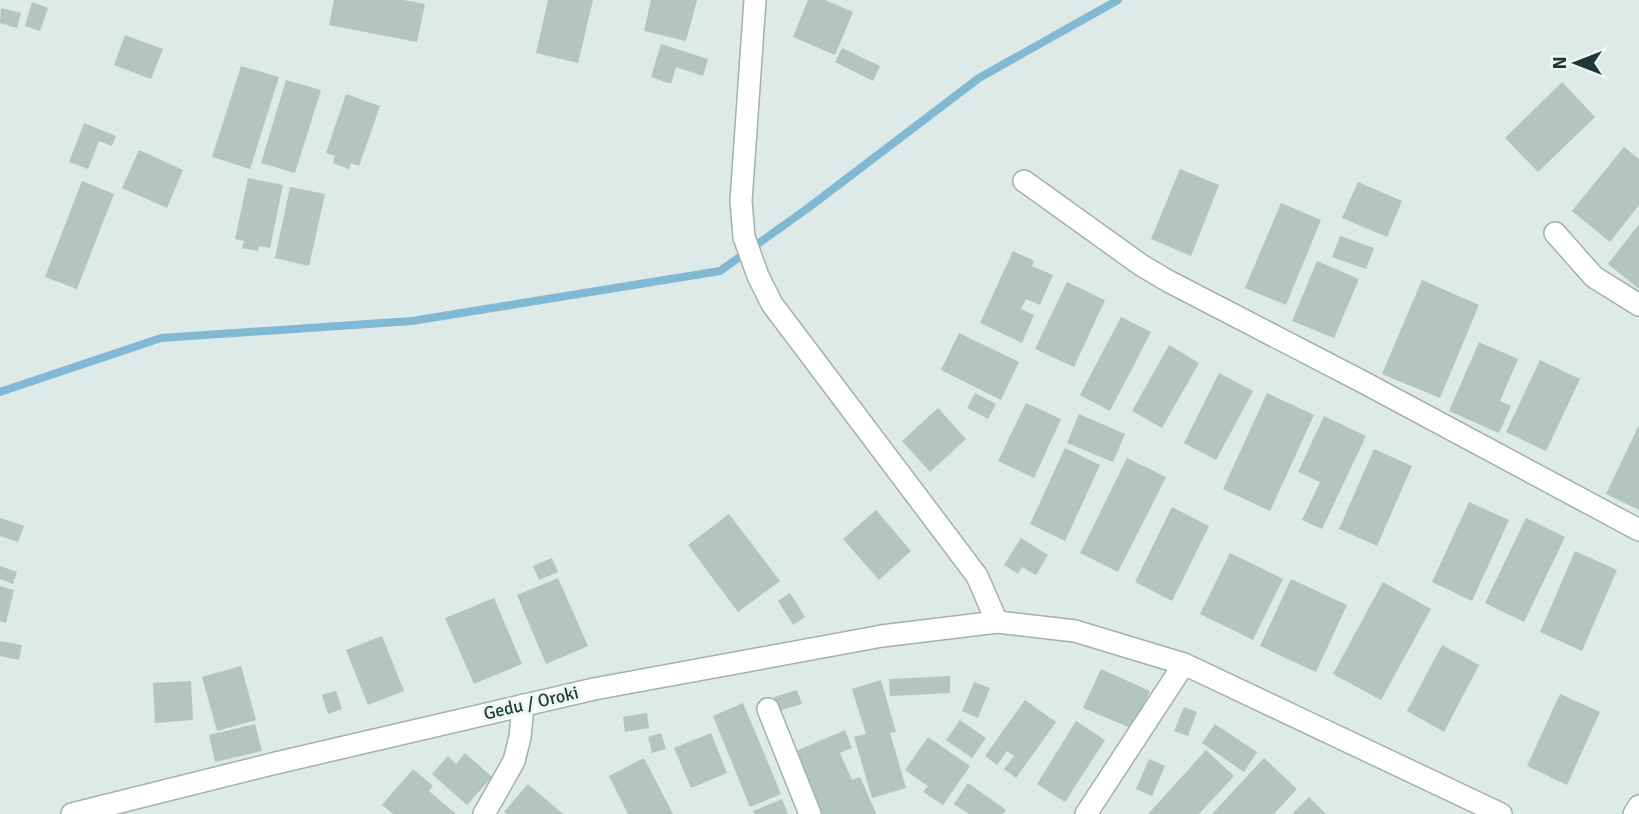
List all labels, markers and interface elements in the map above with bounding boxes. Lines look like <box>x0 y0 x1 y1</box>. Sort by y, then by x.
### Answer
north arrow <box>1541 28 1611 98</box>
text: N <box>1548 56 1572 70</box>
street label: Gedu / Oroki <box>481 681 581 725</box>

